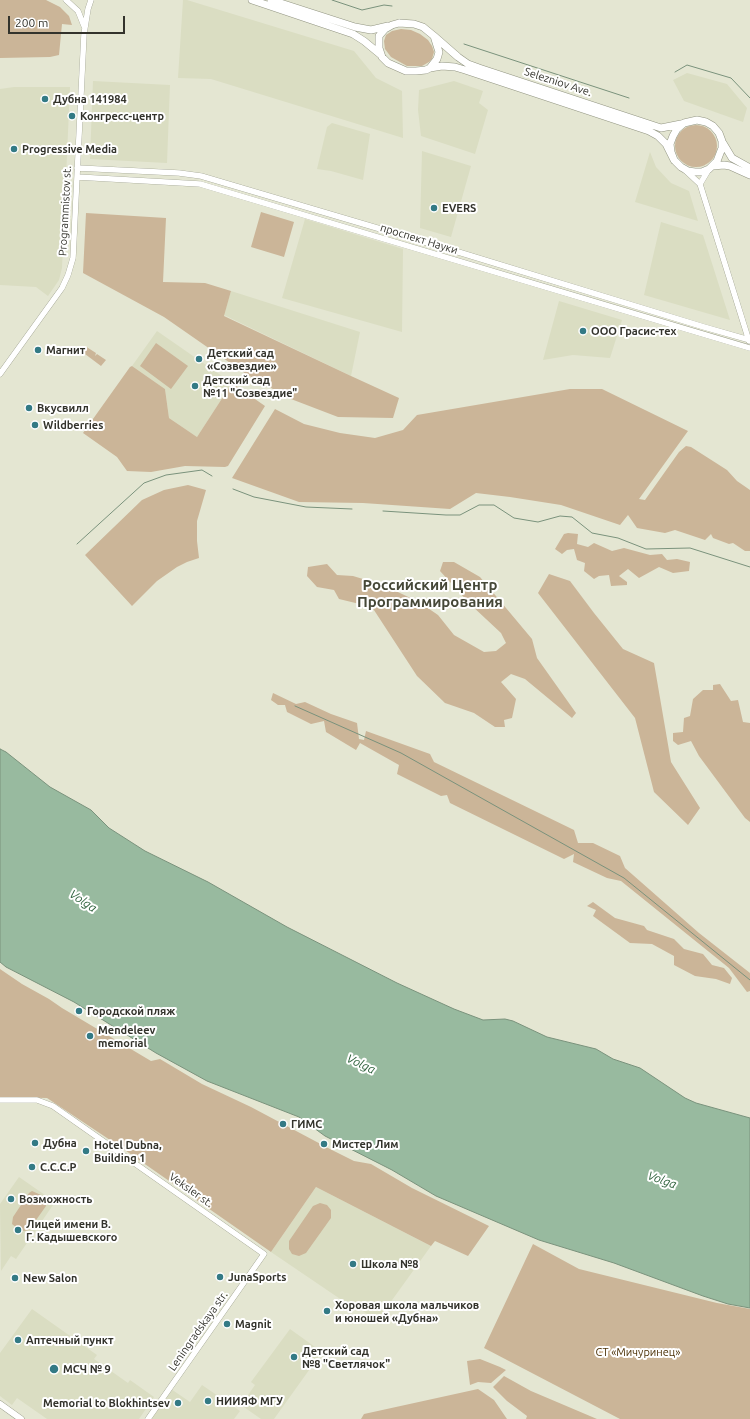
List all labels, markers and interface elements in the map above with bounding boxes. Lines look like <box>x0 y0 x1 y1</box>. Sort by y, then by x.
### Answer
scale bar <box>10 8 127 34</box>
text: 200 m <box>15 16 48 29</box>
street label: Selezniov Ave. <box>523 65 593 99</box>
place label: Дубна 141984 <box>53 92 127 106</box>
marker: Дубна 141984 <box>40 94 50 104</box>
place label: Конгресс-центр <box>80 109 164 123</box>
marker: Конгресс-центр <box>67 111 77 121</box>
place label: Progressive Media <box>22 142 117 156</box>
marker: Progressive Media <box>9 144 19 154</box>
street label: Programmistov st. <box>56 166 74 256</box>
place label: EVERS <box>442 201 476 215</box>
marker: EVERS <box>429 203 439 213</box>
street label: проспект Науки <box>379 221 459 257</box>
place label: ООО Грасис-тех <box>591 324 676 338</box>
marker: ООО Грасис-тех <box>578 326 588 336</box>
place label: Магнит <box>46 343 85 357</box>
marker: Магнит <box>33 345 43 355</box>
place label: Детский сад «Созвездие» <box>207 346 277 372</box>
marker: Детский сад «Созвездие» <box>194 354 204 364</box>
place label: Детский сад №11 "Созвездие" <box>203 373 297 399</box>
marker: Детский сад №11 "Созвездие" <box>190 381 200 391</box>
place label: Вкусвилл <box>37 401 89 415</box>
marker: Вкусвилл <box>24 403 34 413</box>
place label: Wildberries <box>43 418 103 432</box>
marker: Wildberries <box>30 420 40 430</box>
district label: Российский Центр Программирования <box>357 576 503 611</box>
water label: Volga <box>67 887 99 915</box>
place label: Городской пляж <box>87 1004 175 1018</box>
marker: Городской пляж <box>74 1006 84 1016</box>
place label: Mendeleev memorial <box>98 1023 155 1049</box>
marker: Mendeleev memorial <box>85 1031 95 1041</box>
water label: Volga <box>344 1051 378 1077</box>
place label: ГИМС <box>291 1117 322 1131</box>
marker: ГИМС <box>278 1119 288 1129</box>
place label: Дубна <box>43 1136 77 1150</box>
place label: Мистер Лим <box>332 1137 398 1151</box>
marker: Дубна <box>30 1138 40 1148</box>
place label: Hotel Dubna, Building 1 <box>94 1138 162 1164</box>
marker: Мистер Лим <box>319 1139 329 1149</box>
marker: Hotel Dubna, Building 1 <box>81 1146 91 1156</box>
place label: С.С.С.Р <box>40 1160 77 1174</box>
marker: С.С.С.Р <box>27 1162 37 1172</box>
water label: Volga <box>646 1168 678 1192</box>
street label: Veksler st. <box>167 1170 215 1210</box>
place label: Возможность <box>19 1192 92 1206</box>
marker: Возможность <box>6 1194 16 1204</box>
place label: Лицей имени В. Г. Кадышевского <box>26 1217 117 1243</box>
marker: Лицей имени В. Г. Кадышевского <box>13 1225 23 1235</box>
place label: Школа №8 <box>361 1257 418 1271</box>
marker: Школа №8 <box>348 1259 358 1269</box>
place label: JunaSports <box>228 1270 286 1284</box>
place label: New Salon <box>23 1271 77 1285</box>
marker: JunaSports <box>215 1272 225 1282</box>
marker: New Salon <box>10 1273 20 1283</box>
street label: Leningradskaya str. <box>166 1289 230 1373</box>
place label: Хоровая школа мальчиков и юношей «Дубна» <box>335 1298 479 1324</box>
marker: Хоровая школа мальчиков и юношей «Дубна» <box>322 1306 332 1316</box>
place label: Magnit <box>235 1317 271 1331</box>
marker: Magnit <box>222 1319 232 1329</box>
place label: Аптечный пункт <box>26 1333 114 1347</box>
marker: Аптечный пункт <box>13 1335 23 1345</box>
place label: Детский сад №8 "Светлячок" <box>302 1344 390 1370</box>
park label: СТ «Мичуринец» <box>596 1345 680 1359</box>
marker: Детский сад №8 "Светлячок" <box>289 1352 299 1362</box>
place label: МСЧ № 9 <box>63 1362 111 1376</box>
marker: МСЧ № 9 <box>48 1363 60 1375</box>
place label: НИИЯФ МГУ <box>216 1394 283 1408</box>
place label: Memorial to Blokhintsev <box>43 1396 170 1410</box>
marker: НИИЯФ МГУ <box>203 1396 213 1406</box>
marker: Memorial to Blokhintsev <box>173 1398 183 1408</box>

